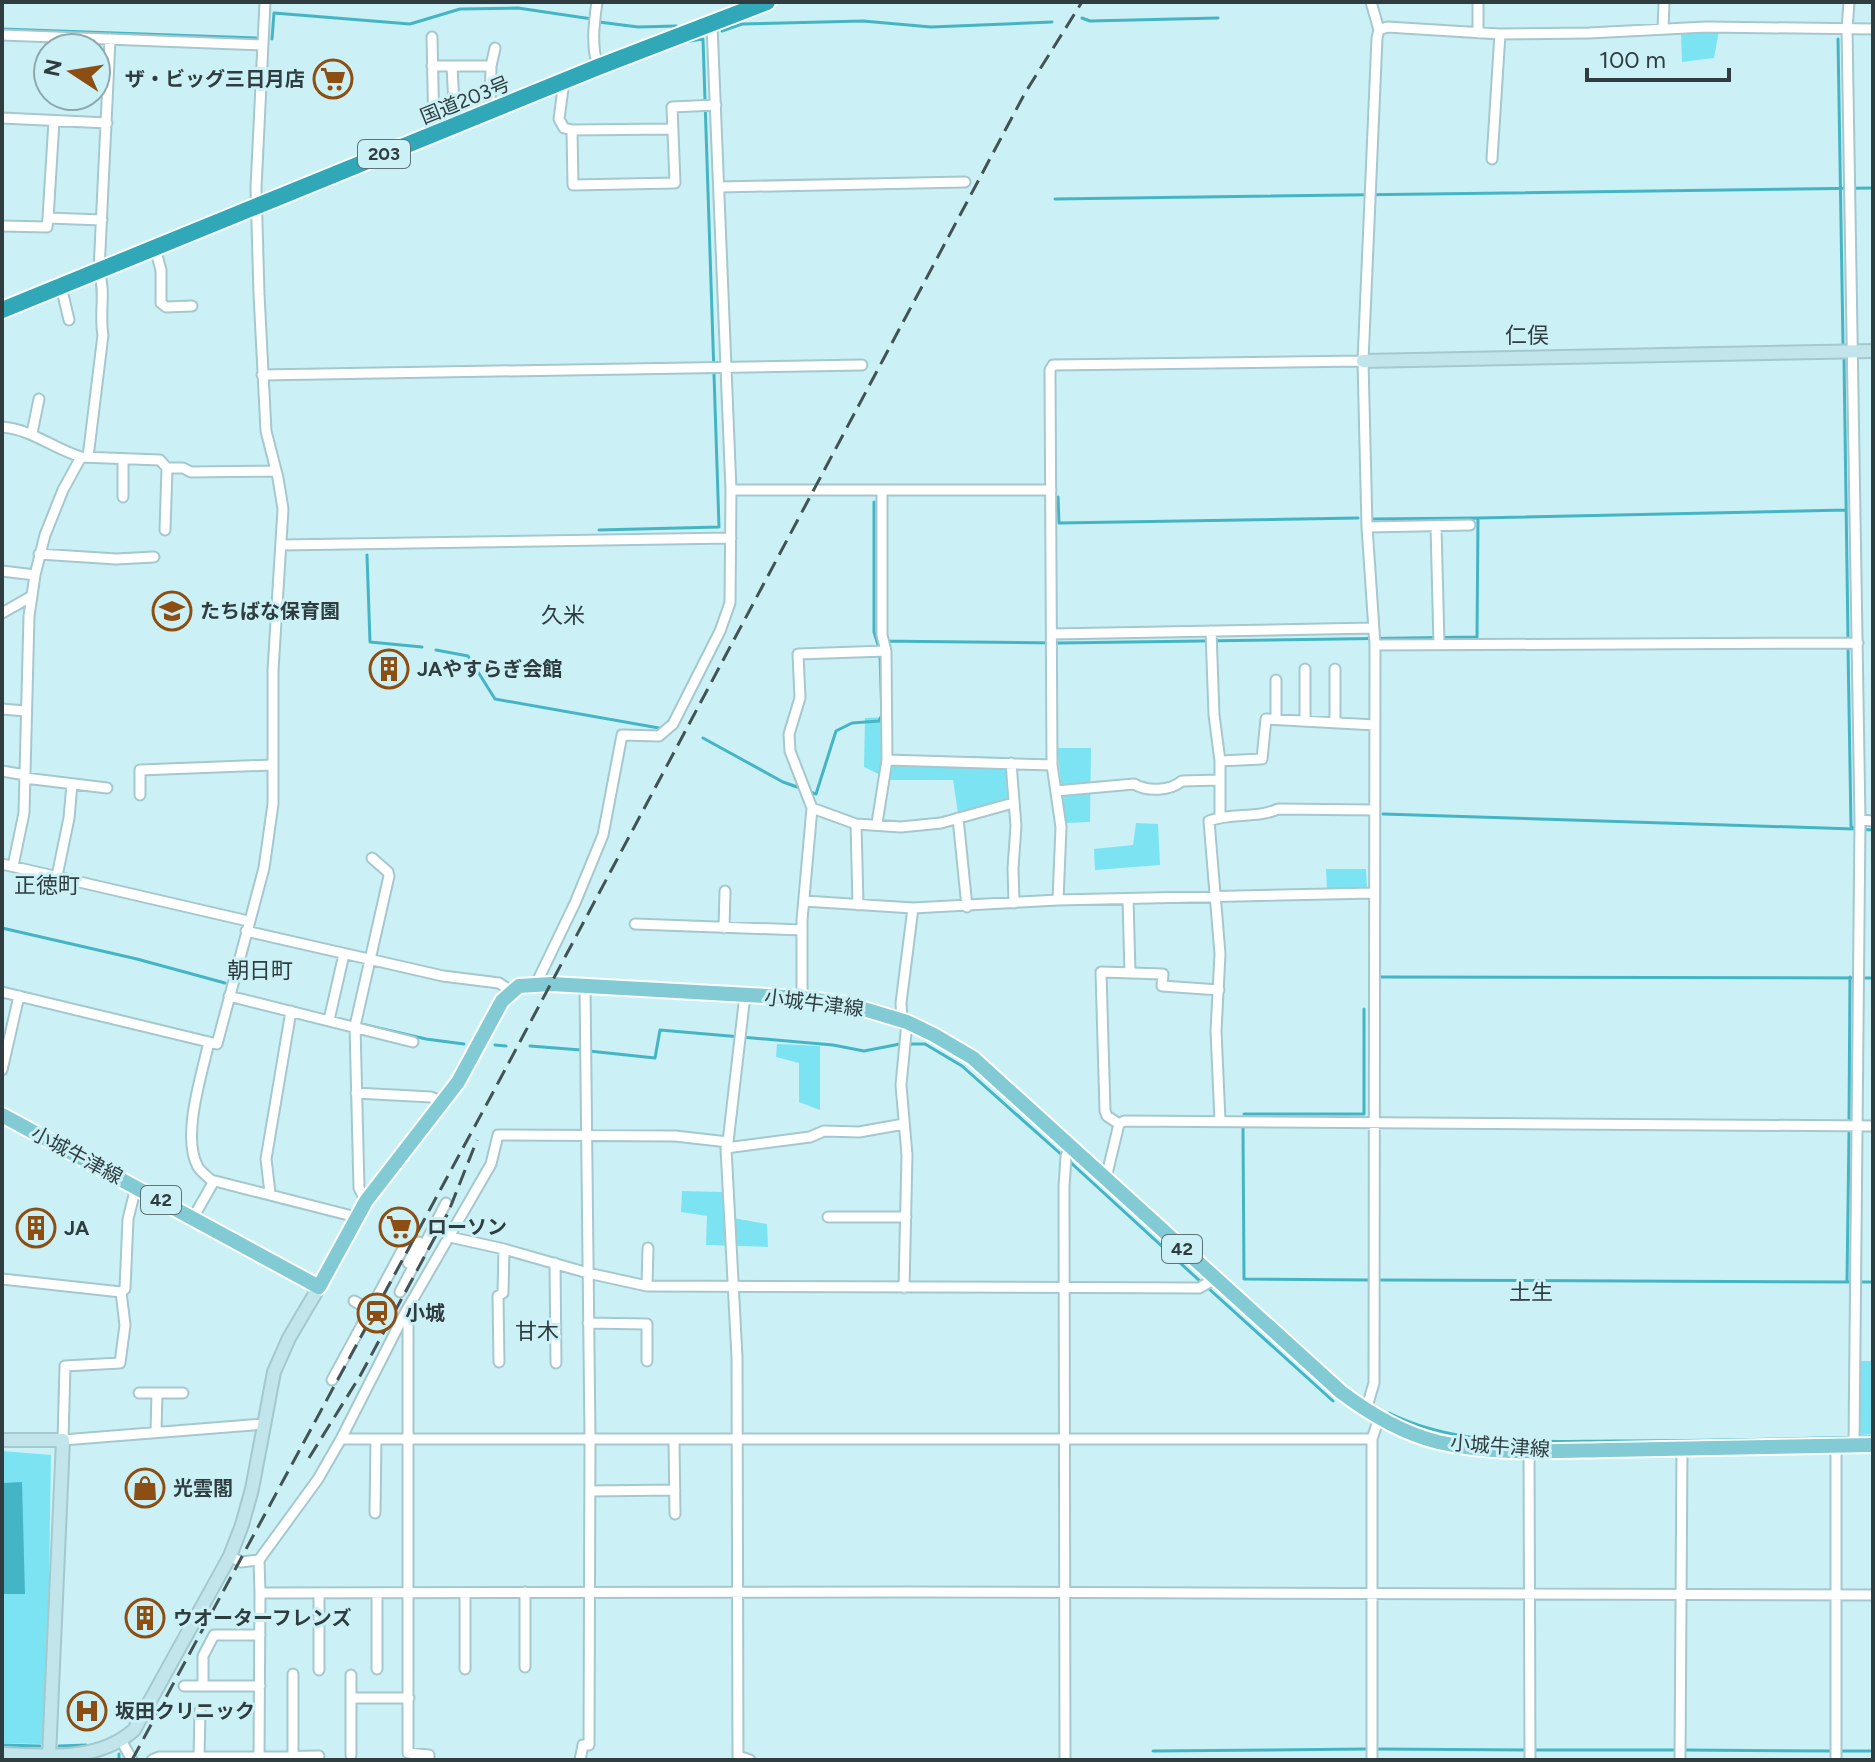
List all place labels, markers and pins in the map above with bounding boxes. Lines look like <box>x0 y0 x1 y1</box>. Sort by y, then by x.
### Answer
supermarket icon: ザ・ビッグ三日月店 <box>312 58 354 100</box>
place label: ザ・ビッグ三日月店 <box>125 67 305 91</box>
school or university icon: たちばな保育園 <box>151 590 193 632</box>
place label: たちばな保育園 <box>200 599 340 623</box>
building icon: JAやすらぎ会館 <box>368 648 410 690</box>
place label: JAやすらぎ会館 <box>417 657 562 681</box>
supermarket icon: ローソン <box>378 1206 420 1248</box>
building icon: JA <box>15 1207 57 1249</box>
place label: ローソン <box>427 1215 507 1239</box>
place label: JA <box>64 1216 90 1240</box>
station icon: 小城 <box>356 1292 398 1334</box>
place label: 小城 <box>405 1301 445 1325</box>
shop icon: 光雲閣 <box>124 1467 166 1509</box>
place label: 光雲閣 <box>173 1476 233 1500</box>
building icon: ウオーターフレンズ <box>124 1597 166 1639</box>
place label: ウオーターフレンズ <box>173 1606 351 1630</box>
hospital icon: 坂田クリニック <box>66 1690 108 1732</box>
place label: 坂田クリニック <box>115 1699 255 1723</box>

